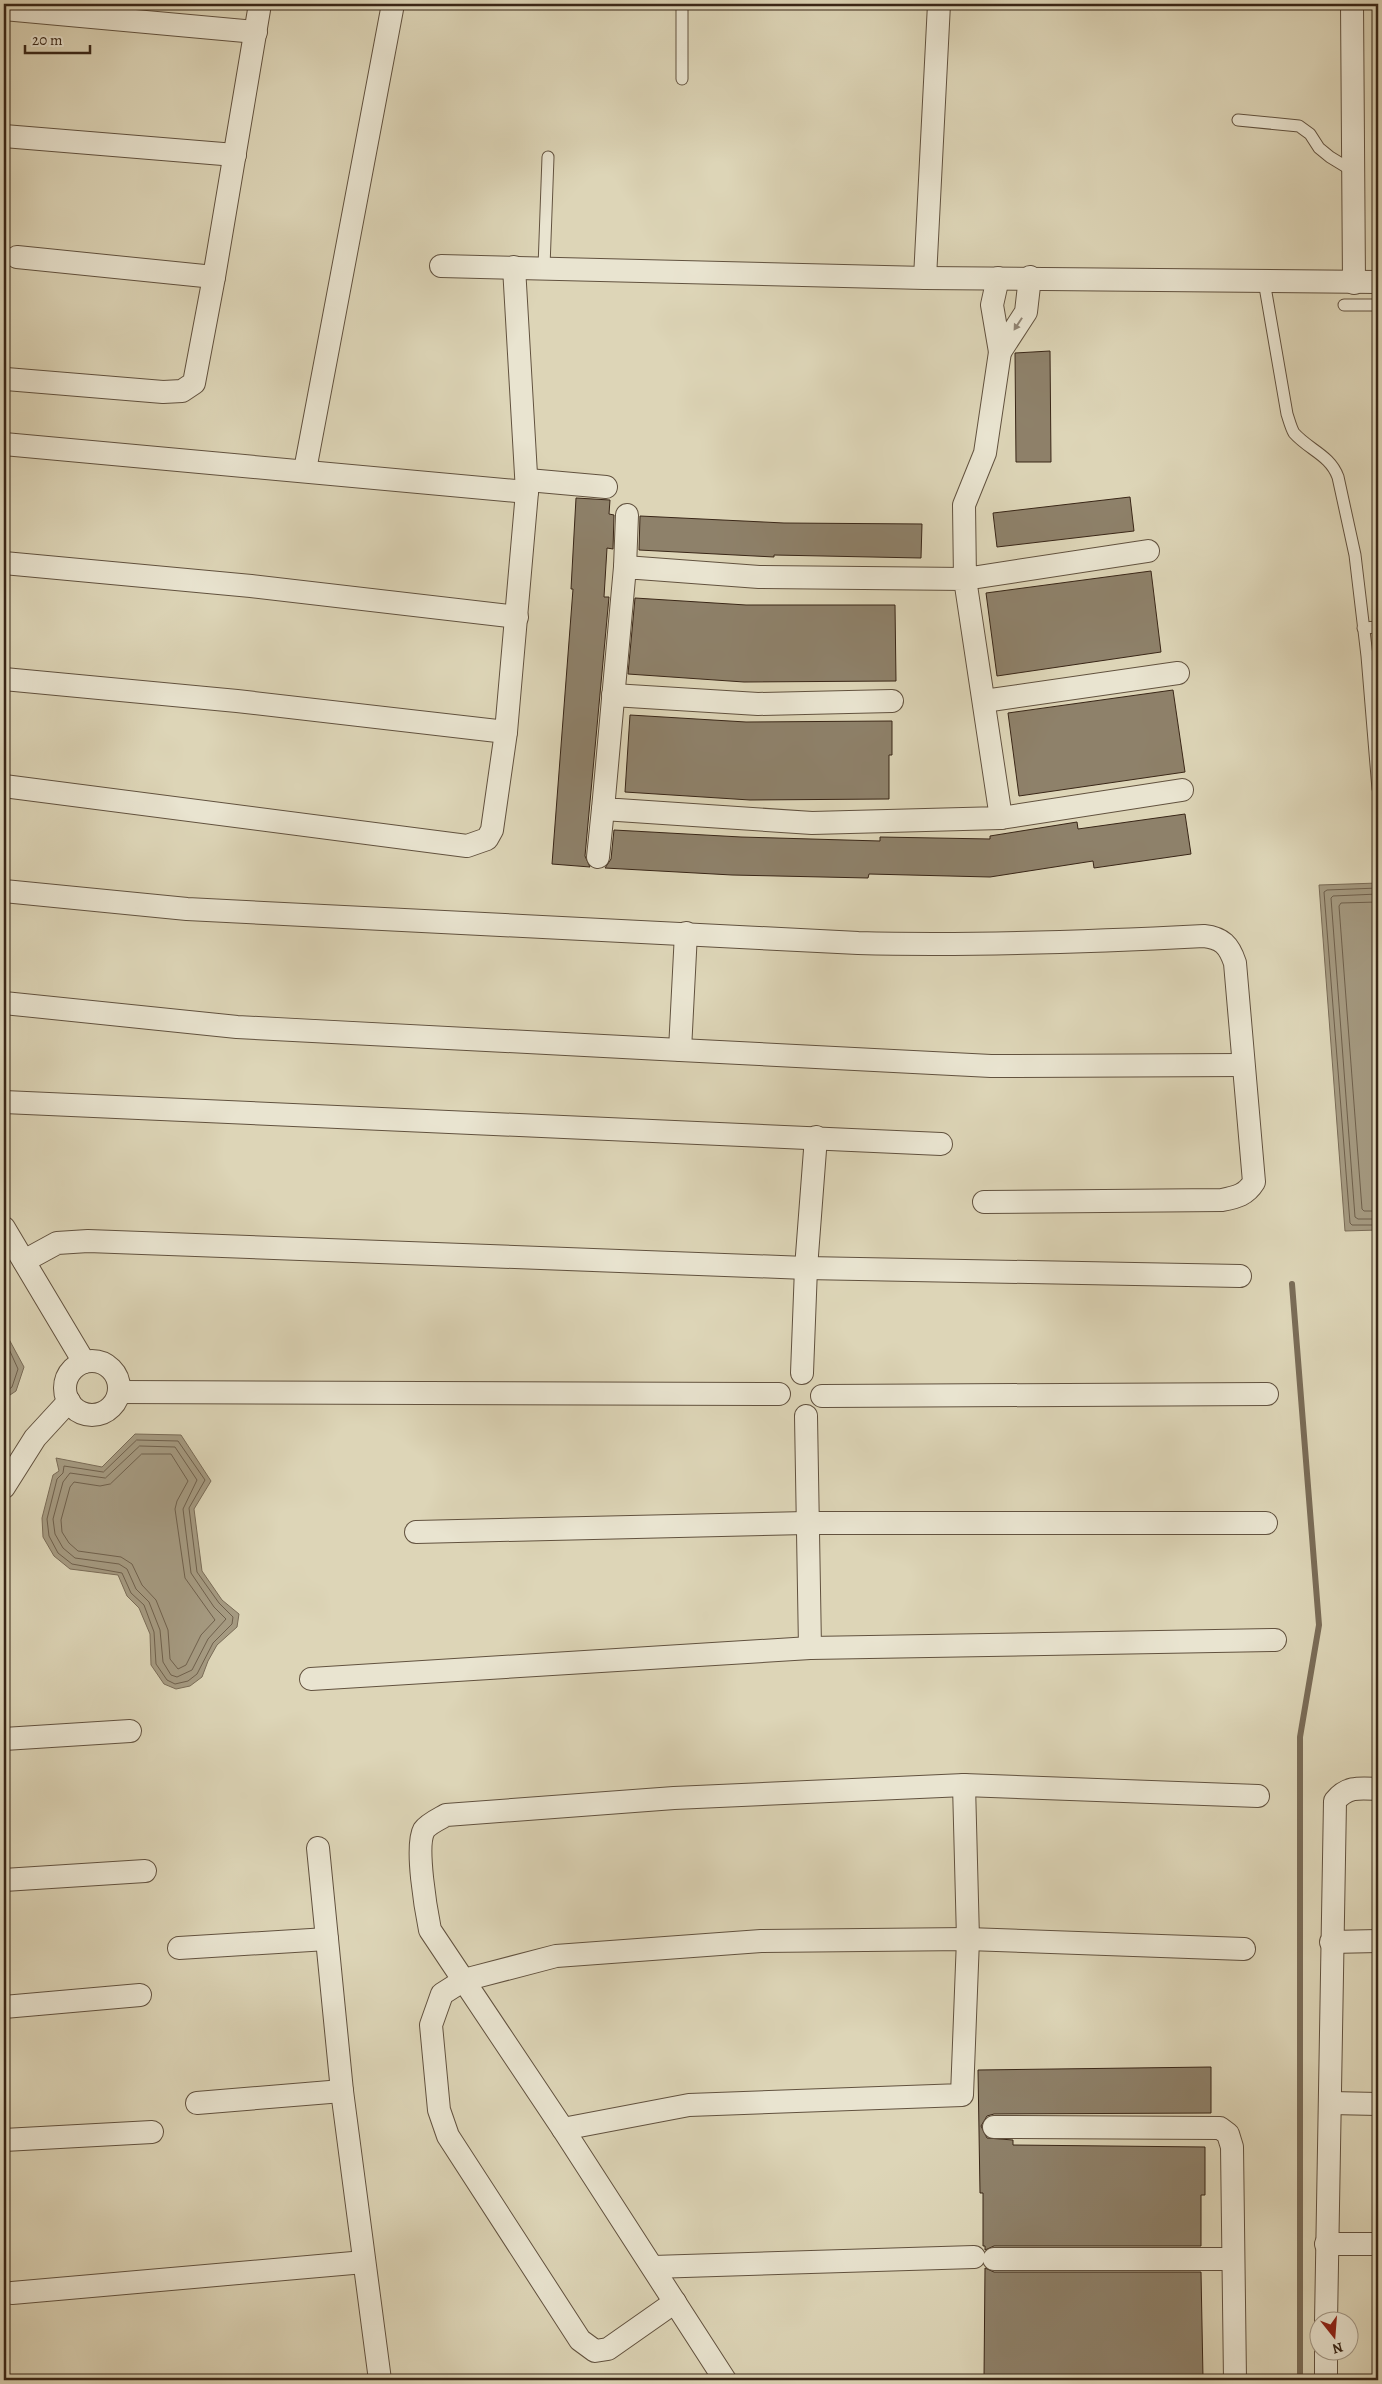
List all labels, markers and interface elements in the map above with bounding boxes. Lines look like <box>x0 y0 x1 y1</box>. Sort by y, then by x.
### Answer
scale bar <box>25 22 90 54</box>
text: 20 m <box>32 30 63 50</box>
one-way arrow <box>1014 317 1023 330</box>
north arrow <box>1310 2312 1360 2362</box>
text: N <box>1330 2337 1345 2359</box>

